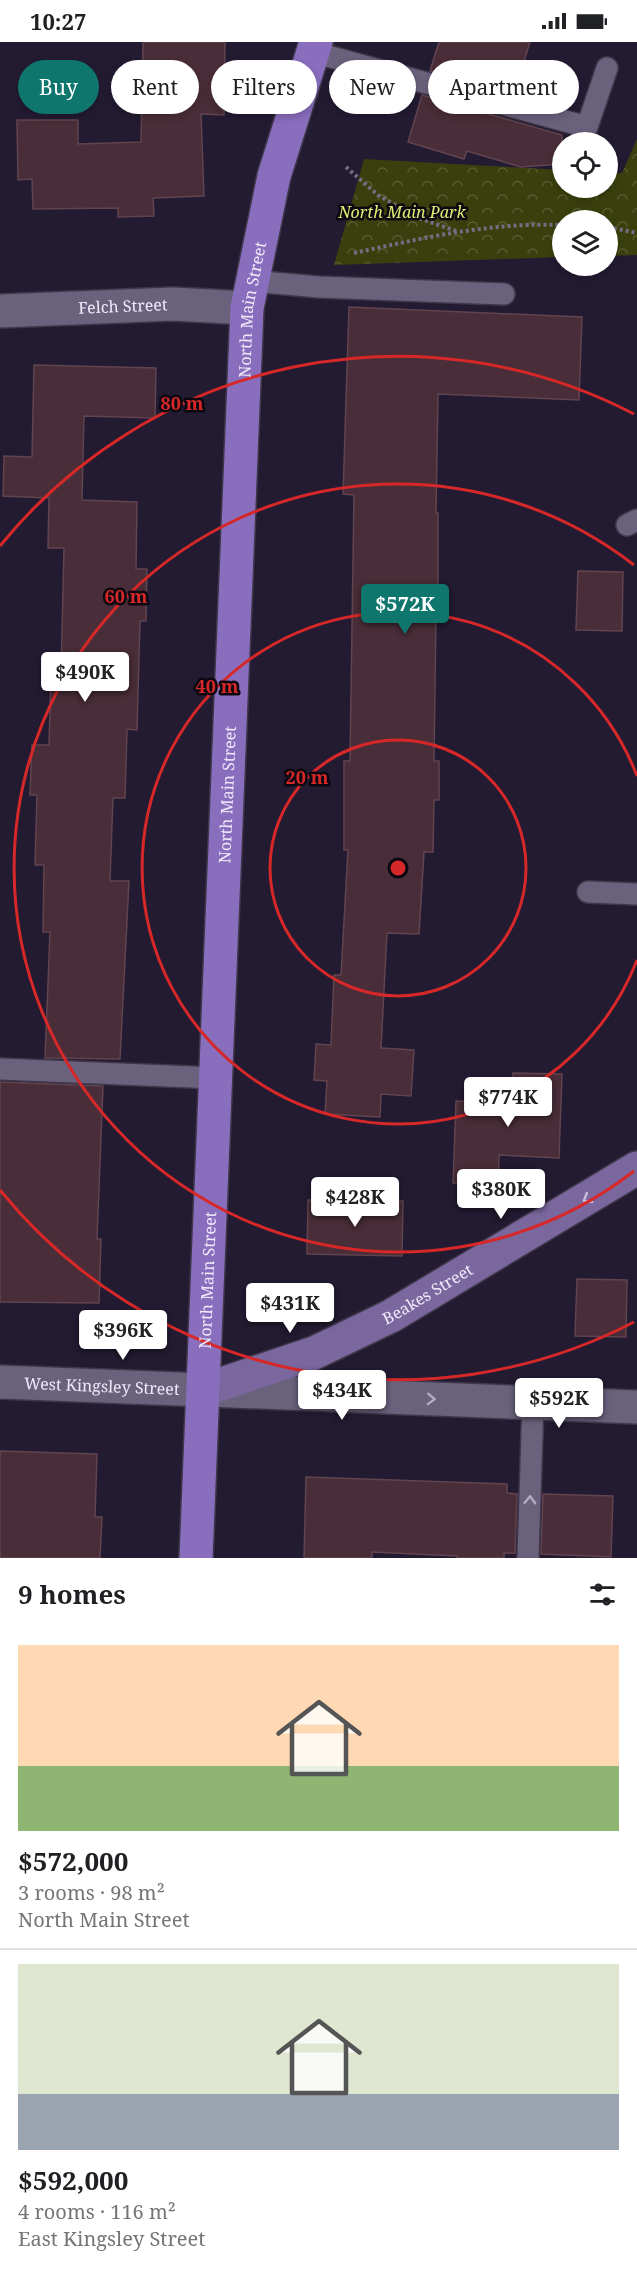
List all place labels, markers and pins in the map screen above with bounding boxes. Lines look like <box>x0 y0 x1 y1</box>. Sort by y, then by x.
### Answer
pin: $572K <box>363 584 447 635</box>
pin: $490K <box>43 652 127 703</box>
centre of rings <box>388 858 408 878</box>
pin: $774K <box>466 1077 550 1128</box>
pin: $380K <box>459 1169 543 1220</box>
pin: $428K <box>313 1177 397 1228</box>
pin: $431K <box>248 1283 332 1334</box>
pin: $396K <box>81 1310 165 1361</box>
pin: $434K <box>300 1370 384 1421</box>
pin: $592K <box>517 1378 601 1429</box>

